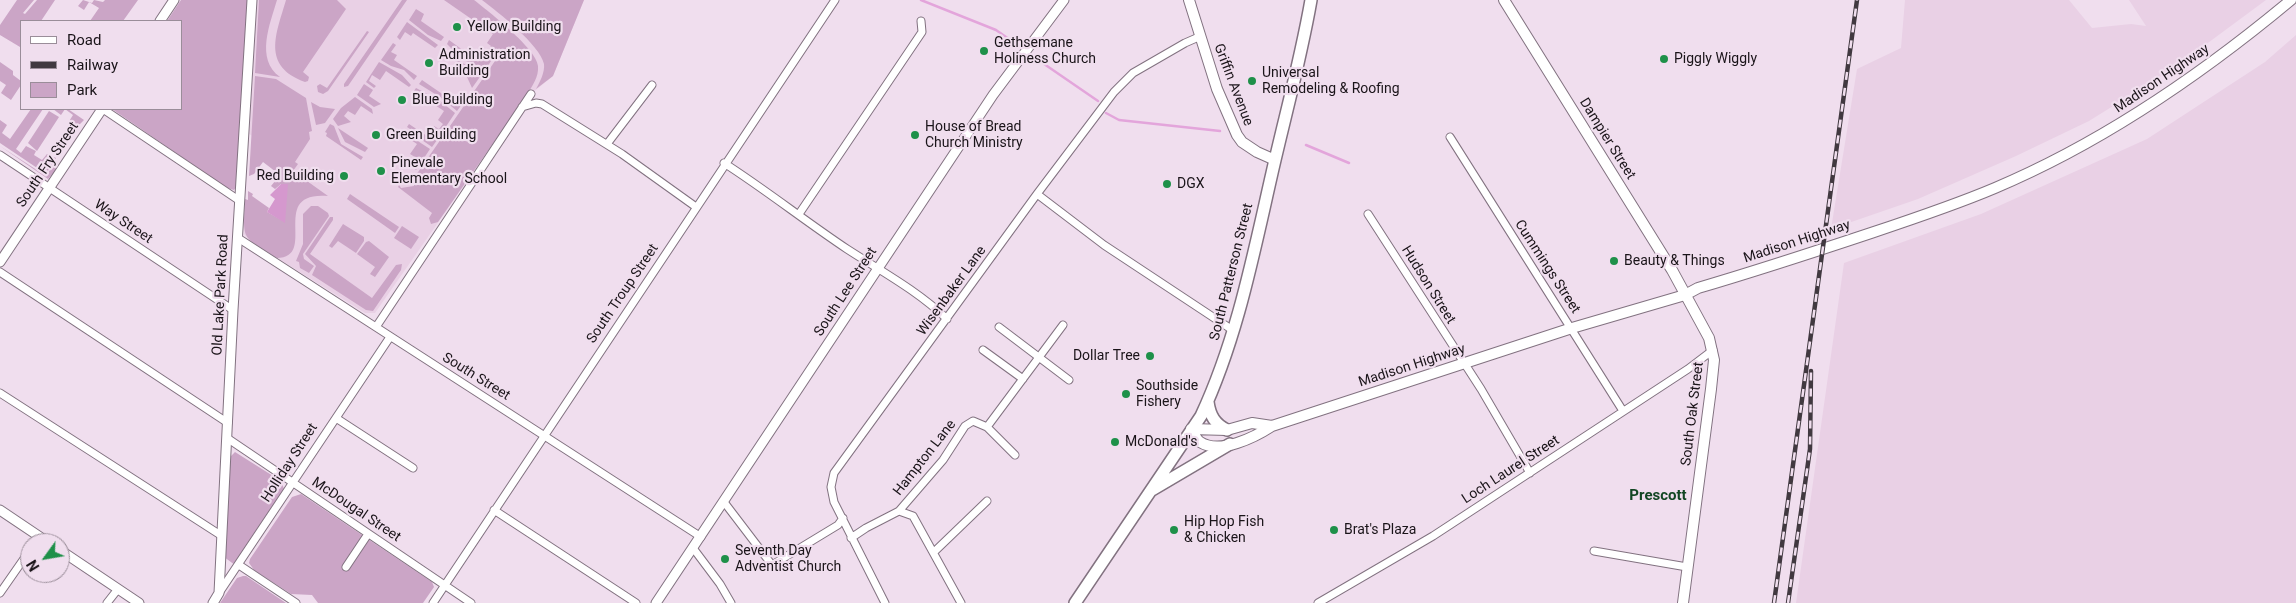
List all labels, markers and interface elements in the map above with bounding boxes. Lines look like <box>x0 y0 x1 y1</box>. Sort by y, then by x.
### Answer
place label: Yellow Building <box>467 19 561 35</box>
legend <box>20 20 182 110</box>
marker: Yellow Building <box>451 21 463 33</box>
text: Road <box>67 31 101 49</box>
place label: Gethsemane Holiness Church <box>994 35 1096 68</box>
street label: Madison Highway <box>2111 41 2213 117</box>
street label: Griffin Avenue <box>1210 42 1256 128</box>
marker: Gethsemane Holiness Church <box>978 45 990 57</box>
place label: Administration Building <box>439 47 530 80</box>
place label: Piggly Wiggly <box>1674 51 1757 67</box>
marker: Piggly Wiggly <box>1658 53 1670 65</box>
text: Railway <box>67 56 118 74</box>
marker: Administration Building <box>423 57 435 69</box>
place label: Universal Remodeling & Roofing <box>1262 65 1400 98</box>
marker: Universal Remodeling & Roofing <box>1246 75 1258 87</box>
text: Park <box>67 81 97 99</box>
place label: Blue Building <box>412 92 493 108</box>
marker: Blue Building <box>396 94 408 106</box>
street label: Dampier Street <box>1575 95 1639 183</box>
street label: South Fry Street <box>13 119 83 211</box>
place label: House of Bread Church Ministry <box>925 119 1023 152</box>
place label: Green Building <box>386 127 476 143</box>
marker: Green Building <box>370 129 382 141</box>
marker: House of Bread Church Ministry <box>909 129 921 141</box>
place label: Pinevale Elementary School <box>391 155 507 188</box>
marker: Pinevale Elementary School <box>375 165 387 177</box>
place label: Red Building <box>256 168 334 184</box>
marker: Red Building <box>338 170 350 182</box>
place label: DGX <box>1177 176 1205 192</box>
marker: DGX <box>1161 178 1173 190</box>
street label: Way Street <box>91 196 155 248</box>
street label: South Patterson Street <box>1207 202 1257 342</box>
street label: Cummings Street <box>1511 217 1583 317</box>
street label: Madison Highway <box>1742 217 1852 267</box>
street label: Old Lake Park Road <box>209 234 233 356</box>
street label: South Troup Street <box>584 241 662 347</box>
street label: Wisenbaker Lane <box>914 243 990 339</box>
street label: Hudson Street <box>1397 243 1459 327</box>
street label: South Lee Street <box>811 244 881 340</box>
place label: Beauty & Things <box>1624 253 1725 269</box>
marker: Beauty & Things <box>1608 255 1620 267</box>
street label: Madison Highway <box>1357 341 1467 391</box>
place label: Dollar Tree <box>1073 348 1140 364</box>
street label: South Street <box>439 350 513 404</box>
marker: Dollar Tree <box>1144 350 1156 362</box>
street label: South Oak Street <box>1678 361 1708 467</box>
place label: Southside Fishery <box>1136 378 1198 411</box>
marker: Southside Fishery <box>1120 388 1132 400</box>
street label: Hampton Lane <box>890 417 960 499</box>
street label: Holliday Street <box>258 420 322 506</box>
street label: Loch Laurel Street <box>1459 432 1563 508</box>
place label: McDonald's <box>1125 434 1197 450</box>
marker: McDonald's <box>1109 436 1121 448</box>
street label: McDougal Street <box>308 474 404 546</box>
district label: Prescott <box>1629 487 1687 505</box>
place label: Hip Hop Fish & Chicken <box>1184 514 1264 546</box>
place label: Brat's Plaza <box>1344 522 1416 538</box>
marker: Hip Hop Fish & Chicken <box>1168 524 1180 536</box>
marker: Brat's Plaza <box>1328 524 1340 536</box>
north arrow <box>20 533 70 583</box>
place label: Seventh Day Adventist Church <box>735 543 841 576</box>
marker: Seventh Day Adventist Church <box>719 553 731 565</box>
text: N <box>24 557 43 574</box>

